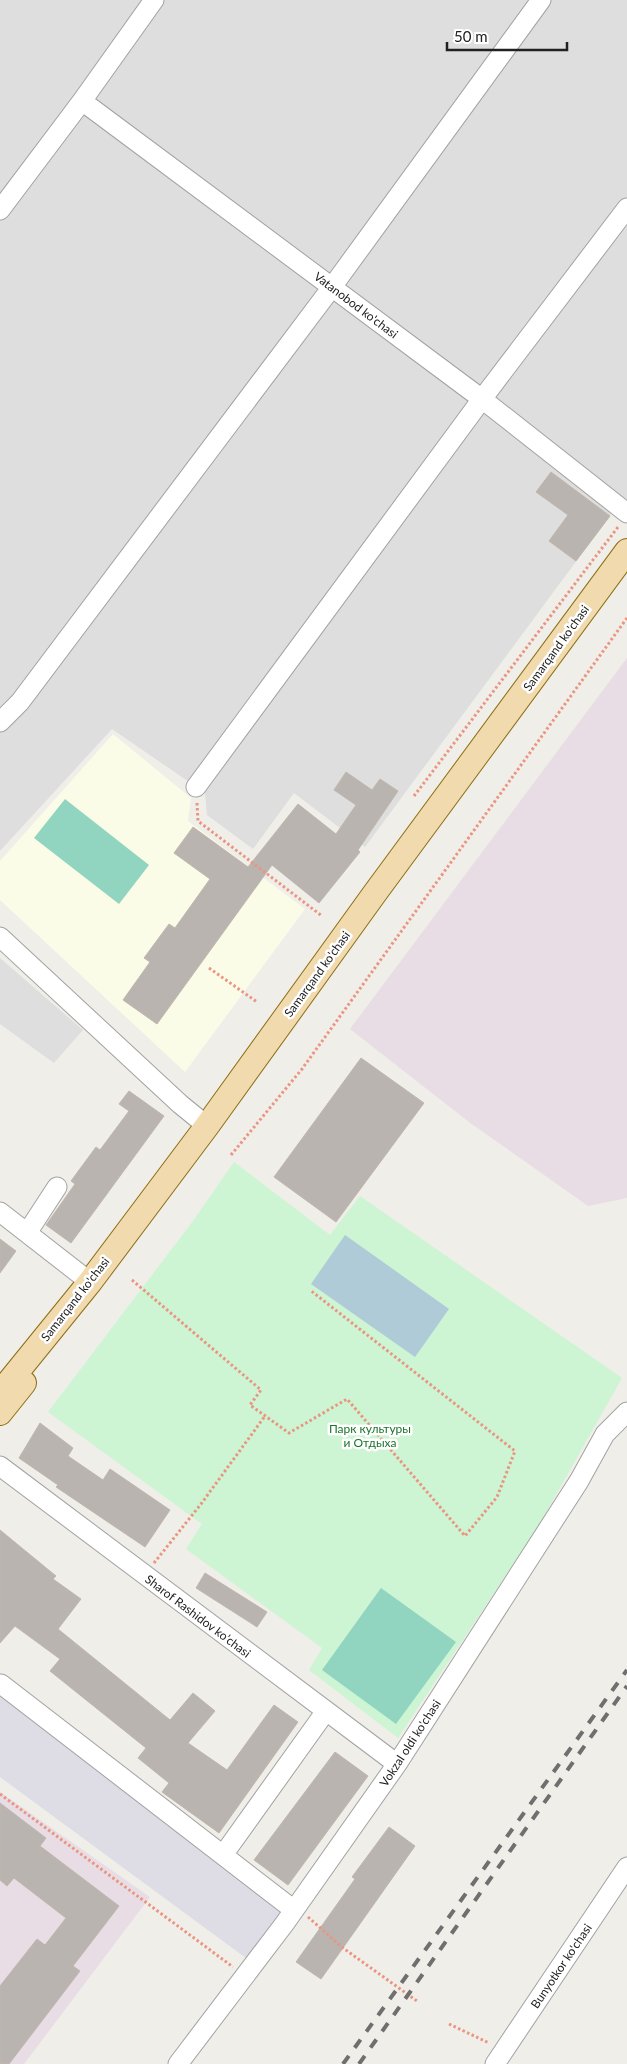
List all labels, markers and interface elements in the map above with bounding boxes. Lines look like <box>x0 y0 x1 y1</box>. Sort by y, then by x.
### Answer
scale bar <box>447 20 567 52</box>
text: 50 m <box>454 27 488 45</box>
street label: Vatanobod ko'chasi <box>311 269 401 342</box>
street label: Samarqand ko'chasi <box>520 602 592 694</box>
street label: Samarqand ko'chasi <box>281 928 353 1020</box>
street label: Samarqand ko'chasi <box>38 1254 113 1344</box>
park label: Парк культуры и Отдыха <box>329 1421 411 1450</box>
street label: Sharof Rashidov ko’chasi <box>142 1571 254 1661</box>
street label: Vokzal oldi ko'chasi <box>376 1697 444 1789</box>
street label: Bunyotkor ko'chasi <box>527 1921 595 2011</box>

